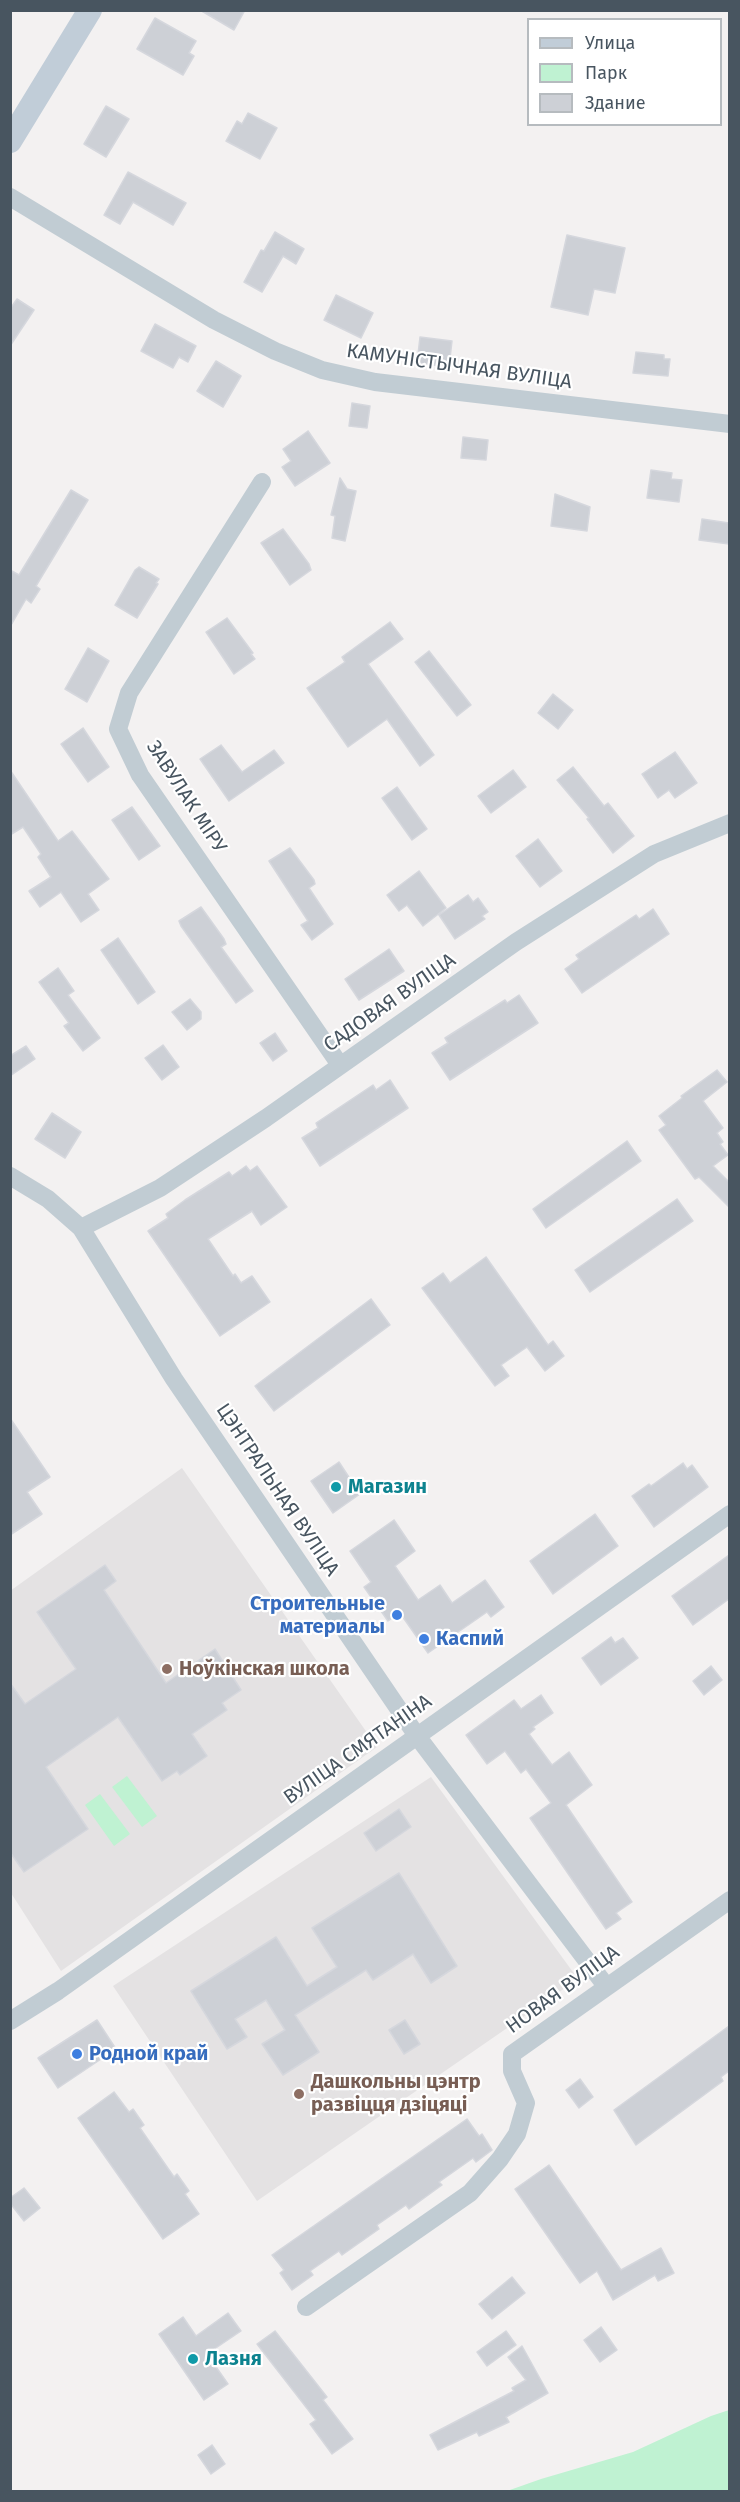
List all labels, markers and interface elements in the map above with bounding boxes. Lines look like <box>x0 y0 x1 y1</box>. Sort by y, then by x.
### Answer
legend <box>527 18 722 126</box>
text: Улица <box>585 32 635 54</box>
text: Парк <box>585 62 627 84</box>
text: Здание <box>585 92 646 114</box>
street label: КАМУНІСТЫЧНАЯ ВУЛІЦА <box>345 339 573 395</box>
street label: ЗАВУЛАК МІРУ <box>141 736 231 858</box>
street label: САДОВАЯ ВУЛІЦА <box>319 949 461 1057</box>
street label: ЦЭНТРАЛЬНАЯ ВУЛІЦА <box>210 1399 344 1581</box>
place label: Магазин <box>348 1475 427 1499</box>
marker: Магазин <box>329 1480 343 1494</box>
place label: Строительные материалы <box>250 1592 385 1639</box>
marker: Строительные материалы <box>390 1608 404 1622</box>
place label: Каспий <box>436 1627 504 1651</box>
marker: Каспий <box>417 1632 431 1646</box>
place label: Ноўкінская школа <box>179 1657 350 1681</box>
marker: Ноўкінская школа <box>160 1662 174 1676</box>
street label: ВУЛІЦА СМЯТАНІНА <box>279 1690 437 1810</box>
street label: НОВАЯ ВУЛІЦА <box>502 1941 624 2039</box>
place label: Родной край <box>89 2042 208 2066</box>
marker: Родной край <box>70 2047 84 2061</box>
place label: Дашкольны цэнтр развіцця дзіцяці <box>311 2070 481 2117</box>
marker: Дашкольны цэнтр развіцця дзіцяці <box>292 2087 306 2101</box>
place label: Лазня <box>205 2347 262 2371</box>
marker: Лазня <box>186 2352 200 2366</box>

